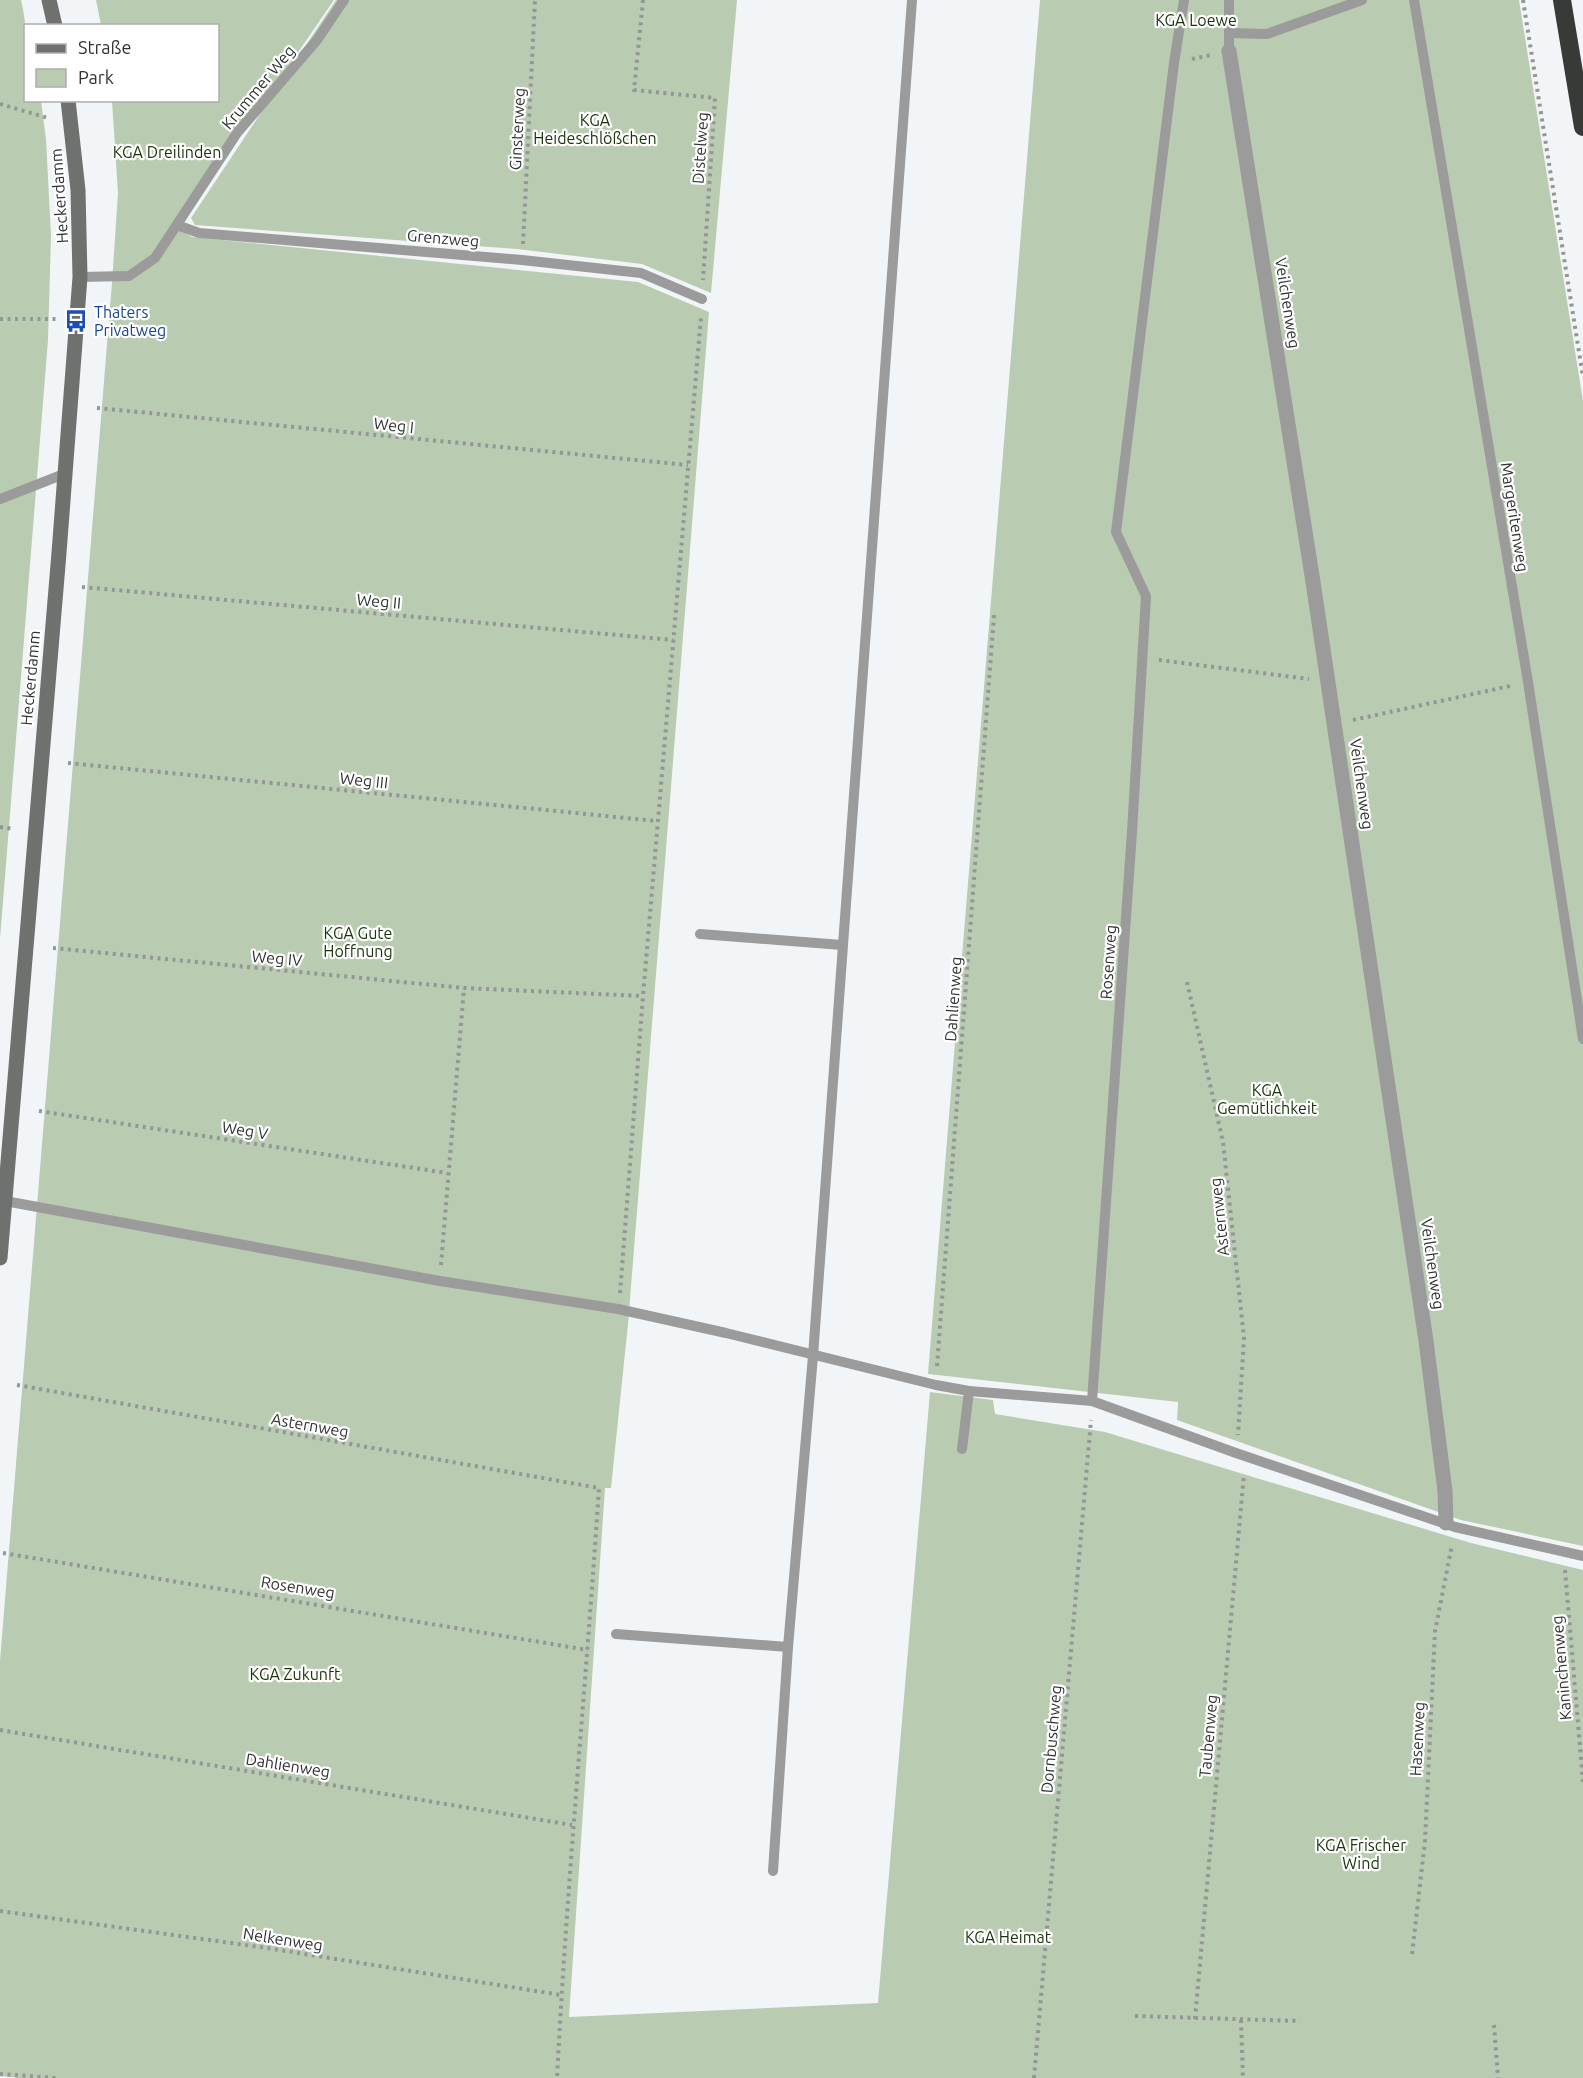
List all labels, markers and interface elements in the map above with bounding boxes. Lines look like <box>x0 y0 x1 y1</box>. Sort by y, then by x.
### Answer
park label: KGA Loewe <box>1155 11 1237 29</box>
legend <box>24 24 219 102</box>
text: Straße <box>78 37 131 57</box>
street label: Krummer Weg <box>218 41 298 133</box>
text: Park <box>78 67 114 87</box>
street label: Ginsterweg <box>506 87 528 171</box>
park label: KGA Heideschlößchen <box>533 111 657 147</box>
street label: Distelweg <box>689 112 711 184</box>
park label: KGA Dreilinden <box>113 143 221 161</box>
street label: Heckerdamm <box>47 148 71 244</box>
street label: Grenzweg <box>406 226 480 250</box>
street label: Veilchenweg <box>1272 256 1304 350</box>
place label: Thaters Privatweg <box>94 303 166 339</box>
bus stop icon: Thaters Privatweg <box>63 308 89 334</box>
street label: Weg I <box>373 414 415 436</box>
street label: Margeritenweg <box>1497 461 1533 573</box>
street label: Weg II <box>356 590 402 612</box>
street label: Heckerdamm <box>17 630 43 726</box>
street label: Veilchenweg <box>1347 737 1377 831</box>
street label: Weg III <box>339 769 389 791</box>
park label: KGA Gute Hoffnung <box>323 924 393 960</box>
street label: Rosenweg <box>1096 924 1120 1000</box>
street label: Weg IV <box>251 947 303 969</box>
street label: Dahlienweg <box>941 956 965 1042</box>
park label: KGA Gemütlichkeit <box>1217 1081 1318 1117</box>
street label: Weg V <box>221 1117 269 1143</box>
street label: Asternweg <box>1206 1177 1232 1257</box>
street label: Veilchenweg <box>1418 1217 1448 1311</box>
street label: Asternweg <box>270 1409 350 1441</box>
street label: Rosenweg <box>260 1572 336 1602</box>
street label: Kaninchenweg <box>1547 1615 1575 1721</box>
park label: KGA Zukunft <box>250 1665 341 1683</box>
street label: Dornbuschweg <box>1037 1684 1065 1794</box>
street label: Taubenweg <box>1195 1694 1221 1778</box>
street label: Hasenweg <box>1406 1701 1428 1777</box>
street label: Dahlienweg <box>245 1749 331 1781</box>
park label: KGA Frischer Wind <box>1316 1836 1406 1872</box>
street label: Nelkenweg <box>242 1924 324 1954</box>
park label: KGA Heimat <box>965 1928 1052 1946</box>

